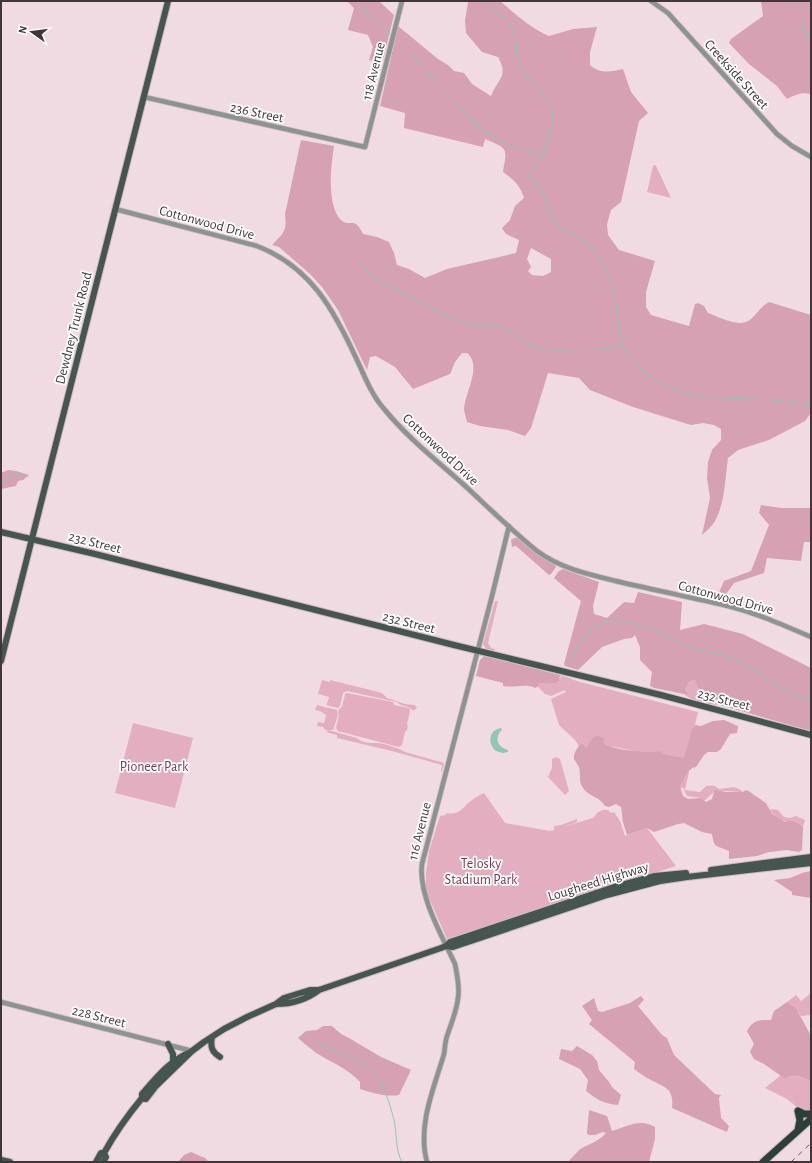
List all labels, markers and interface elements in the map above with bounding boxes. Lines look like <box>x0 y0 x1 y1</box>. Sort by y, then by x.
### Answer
north arrow <box>12 12 52 52</box>
text: N <box>17 25 29 35</box>
street label: Creekside Street <box>701 37 771 113</box>
street label: 118 Avenue <box>360 41 388 102</box>
street label: 236 Street <box>229 101 285 126</box>
street label: Cottonwood Drive <box>158 204 256 242</box>
street label: Dewdney Trunk Road <box>53 271 95 386</box>
street label: Cottonwood Drive <box>400 411 481 488</box>
street label: 232 Street <box>67 530 123 556</box>
street label: Cottonwood Drive <box>677 579 775 617</box>
street label: 232 Street <box>381 610 437 636</box>
street label: 232 Street <box>696 687 752 713</box>
park label: Pioneer Park <box>120 760 189 774</box>
street label: 116 Avenue <box>406 801 434 862</box>
park label: Telosky Stadium Park <box>445 857 518 887</box>
street label: Lougheed Highway <box>546 860 650 904</box>
street label: 228 Street <box>71 1004 127 1030</box>

